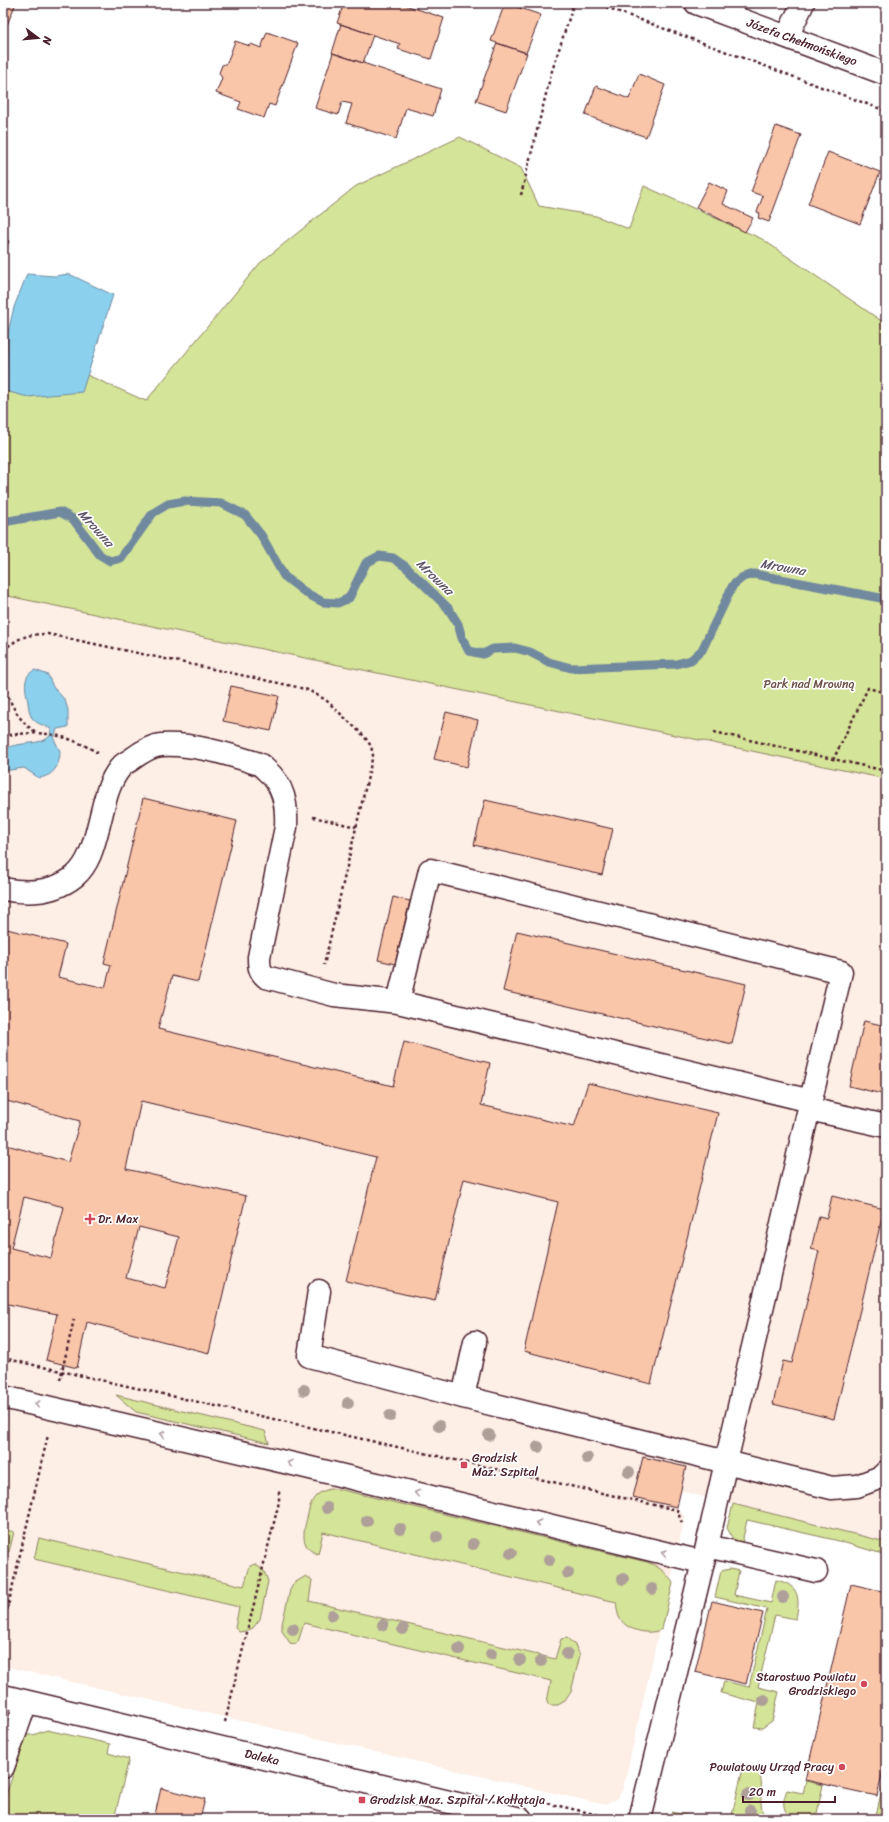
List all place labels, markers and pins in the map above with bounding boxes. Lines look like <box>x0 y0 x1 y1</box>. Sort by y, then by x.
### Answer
place label: Dr. Max <box>98 1208 139 1230</box>
marker: Dr. Max <box>85 1214 95 1224</box>
place label: Grodzisk Maz. Szpital <box>472 1447 538 1483</box>
marker: Grodzisk Maz. Szpital <box>459 1460 469 1470</box>
place label: Starostwo Powiatu Grodziskiego <box>756 1666 857 1702</box>
marker: Starostwo Powiatu Grodziskiego <box>859 1679 869 1689</box>
place label: Powiatowy Urząd Pracy <box>710 1756 835 1778</box>
marker: Powiatowy Urząd Pracy <box>837 1762 847 1772</box>
place label: Grodzisk Maz. Szpital / Kołłątaja <box>370 1789 545 1811</box>
marker: Grodzisk Maz. Szpital / Kołłątaja <box>357 1795 367 1805</box>

